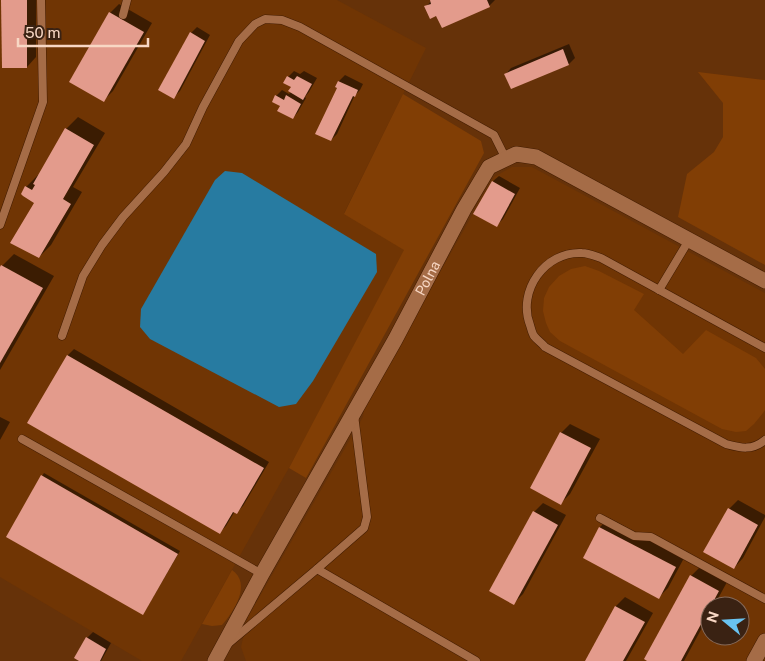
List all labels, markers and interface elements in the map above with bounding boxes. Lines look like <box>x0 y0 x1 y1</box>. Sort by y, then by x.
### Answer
scale bar <box>18 15 148 47</box>
text: 50 m <box>25 24 60 41</box>
street label: Polna <box>412 258 443 298</box>
north arrow <box>700 596 750 646</box>
text: N <box>703 609 722 625</box>

